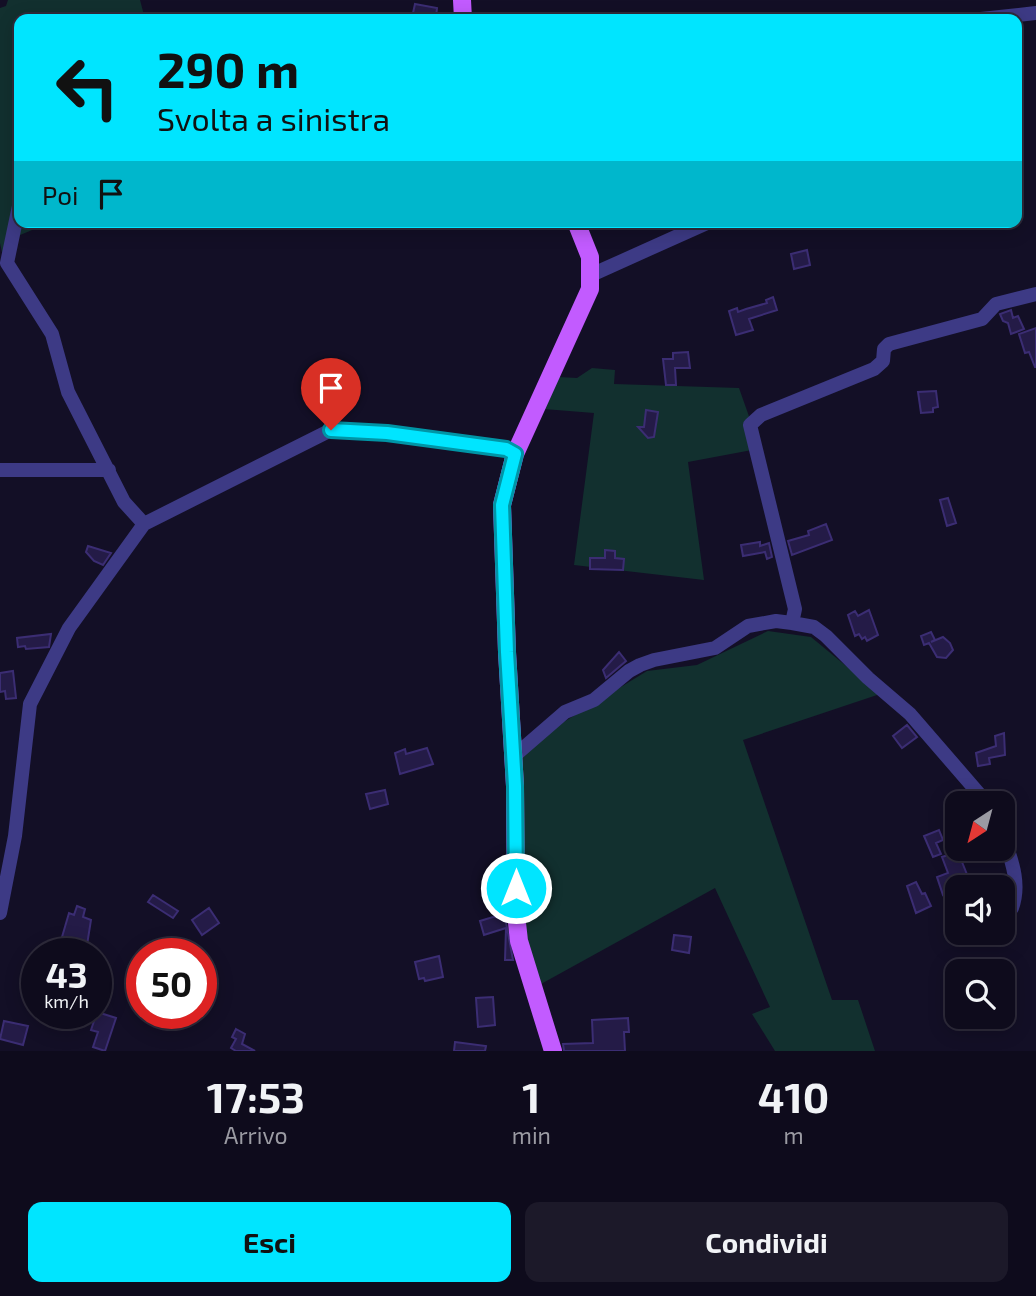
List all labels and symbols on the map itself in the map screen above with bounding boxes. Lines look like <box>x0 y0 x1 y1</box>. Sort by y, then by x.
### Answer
pin <box>301 358 361 430</box>
north arrow <box>945 791 1015 861</box>
position arrow <box>479 851 553 925</box>
speed limit sign: 50 <box>126 938 217 1029</box>

